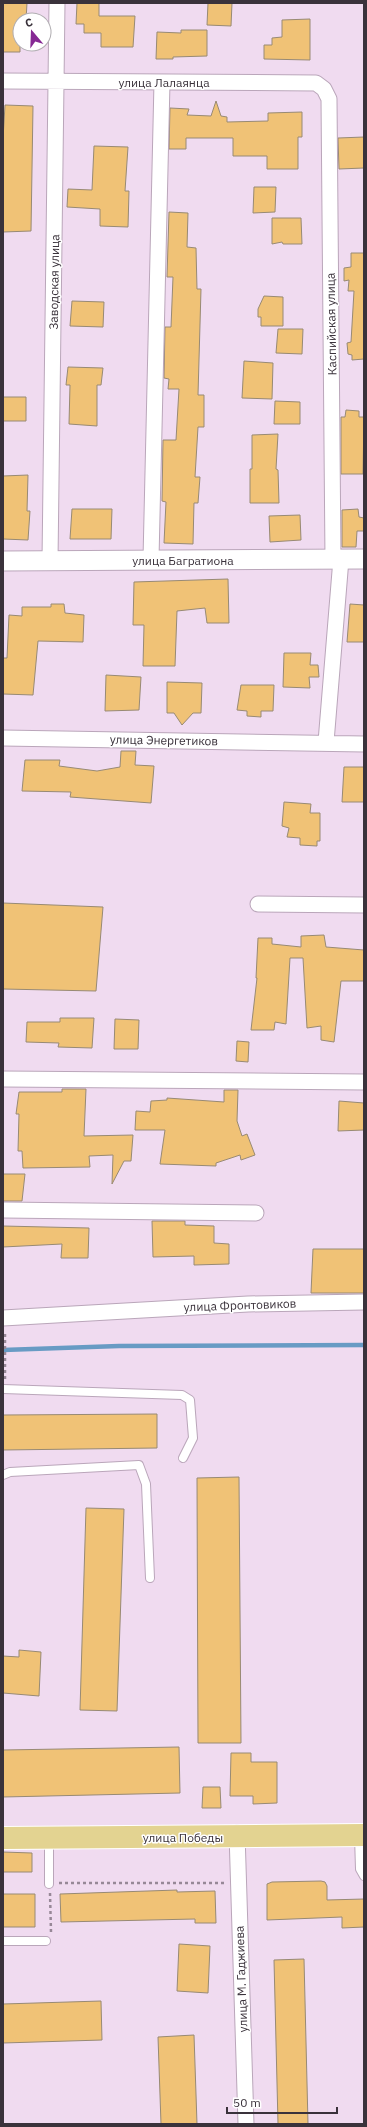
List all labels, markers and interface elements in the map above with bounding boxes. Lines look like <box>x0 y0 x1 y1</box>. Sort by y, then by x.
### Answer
north arrow <box>12 12 52 52</box>
text: С <box>23 15 34 30</box>
street label: улица Лалаянца <box>118 75 210 90</box>
street label: Заводская улица <box>46 234 62 330</box>
street label: Каспийская улица <box>323 272 339 375</box>
street label: улица Багратиона <box>132 553 234 568</box>
street label: улица Энергетиков <box>110 732 218 748</box>
street label: улица Фронтовиков <box>183 1296 297 1314</box>
street label: улица Победы <box>143 1830 223 1845</box>
street label: улица М. Гаджиева <box>232 1925 250 2033</box>
scale bar <box>227 2089 337 2115</box>
text: 50 m <box>233 2095 261 2110</box>

